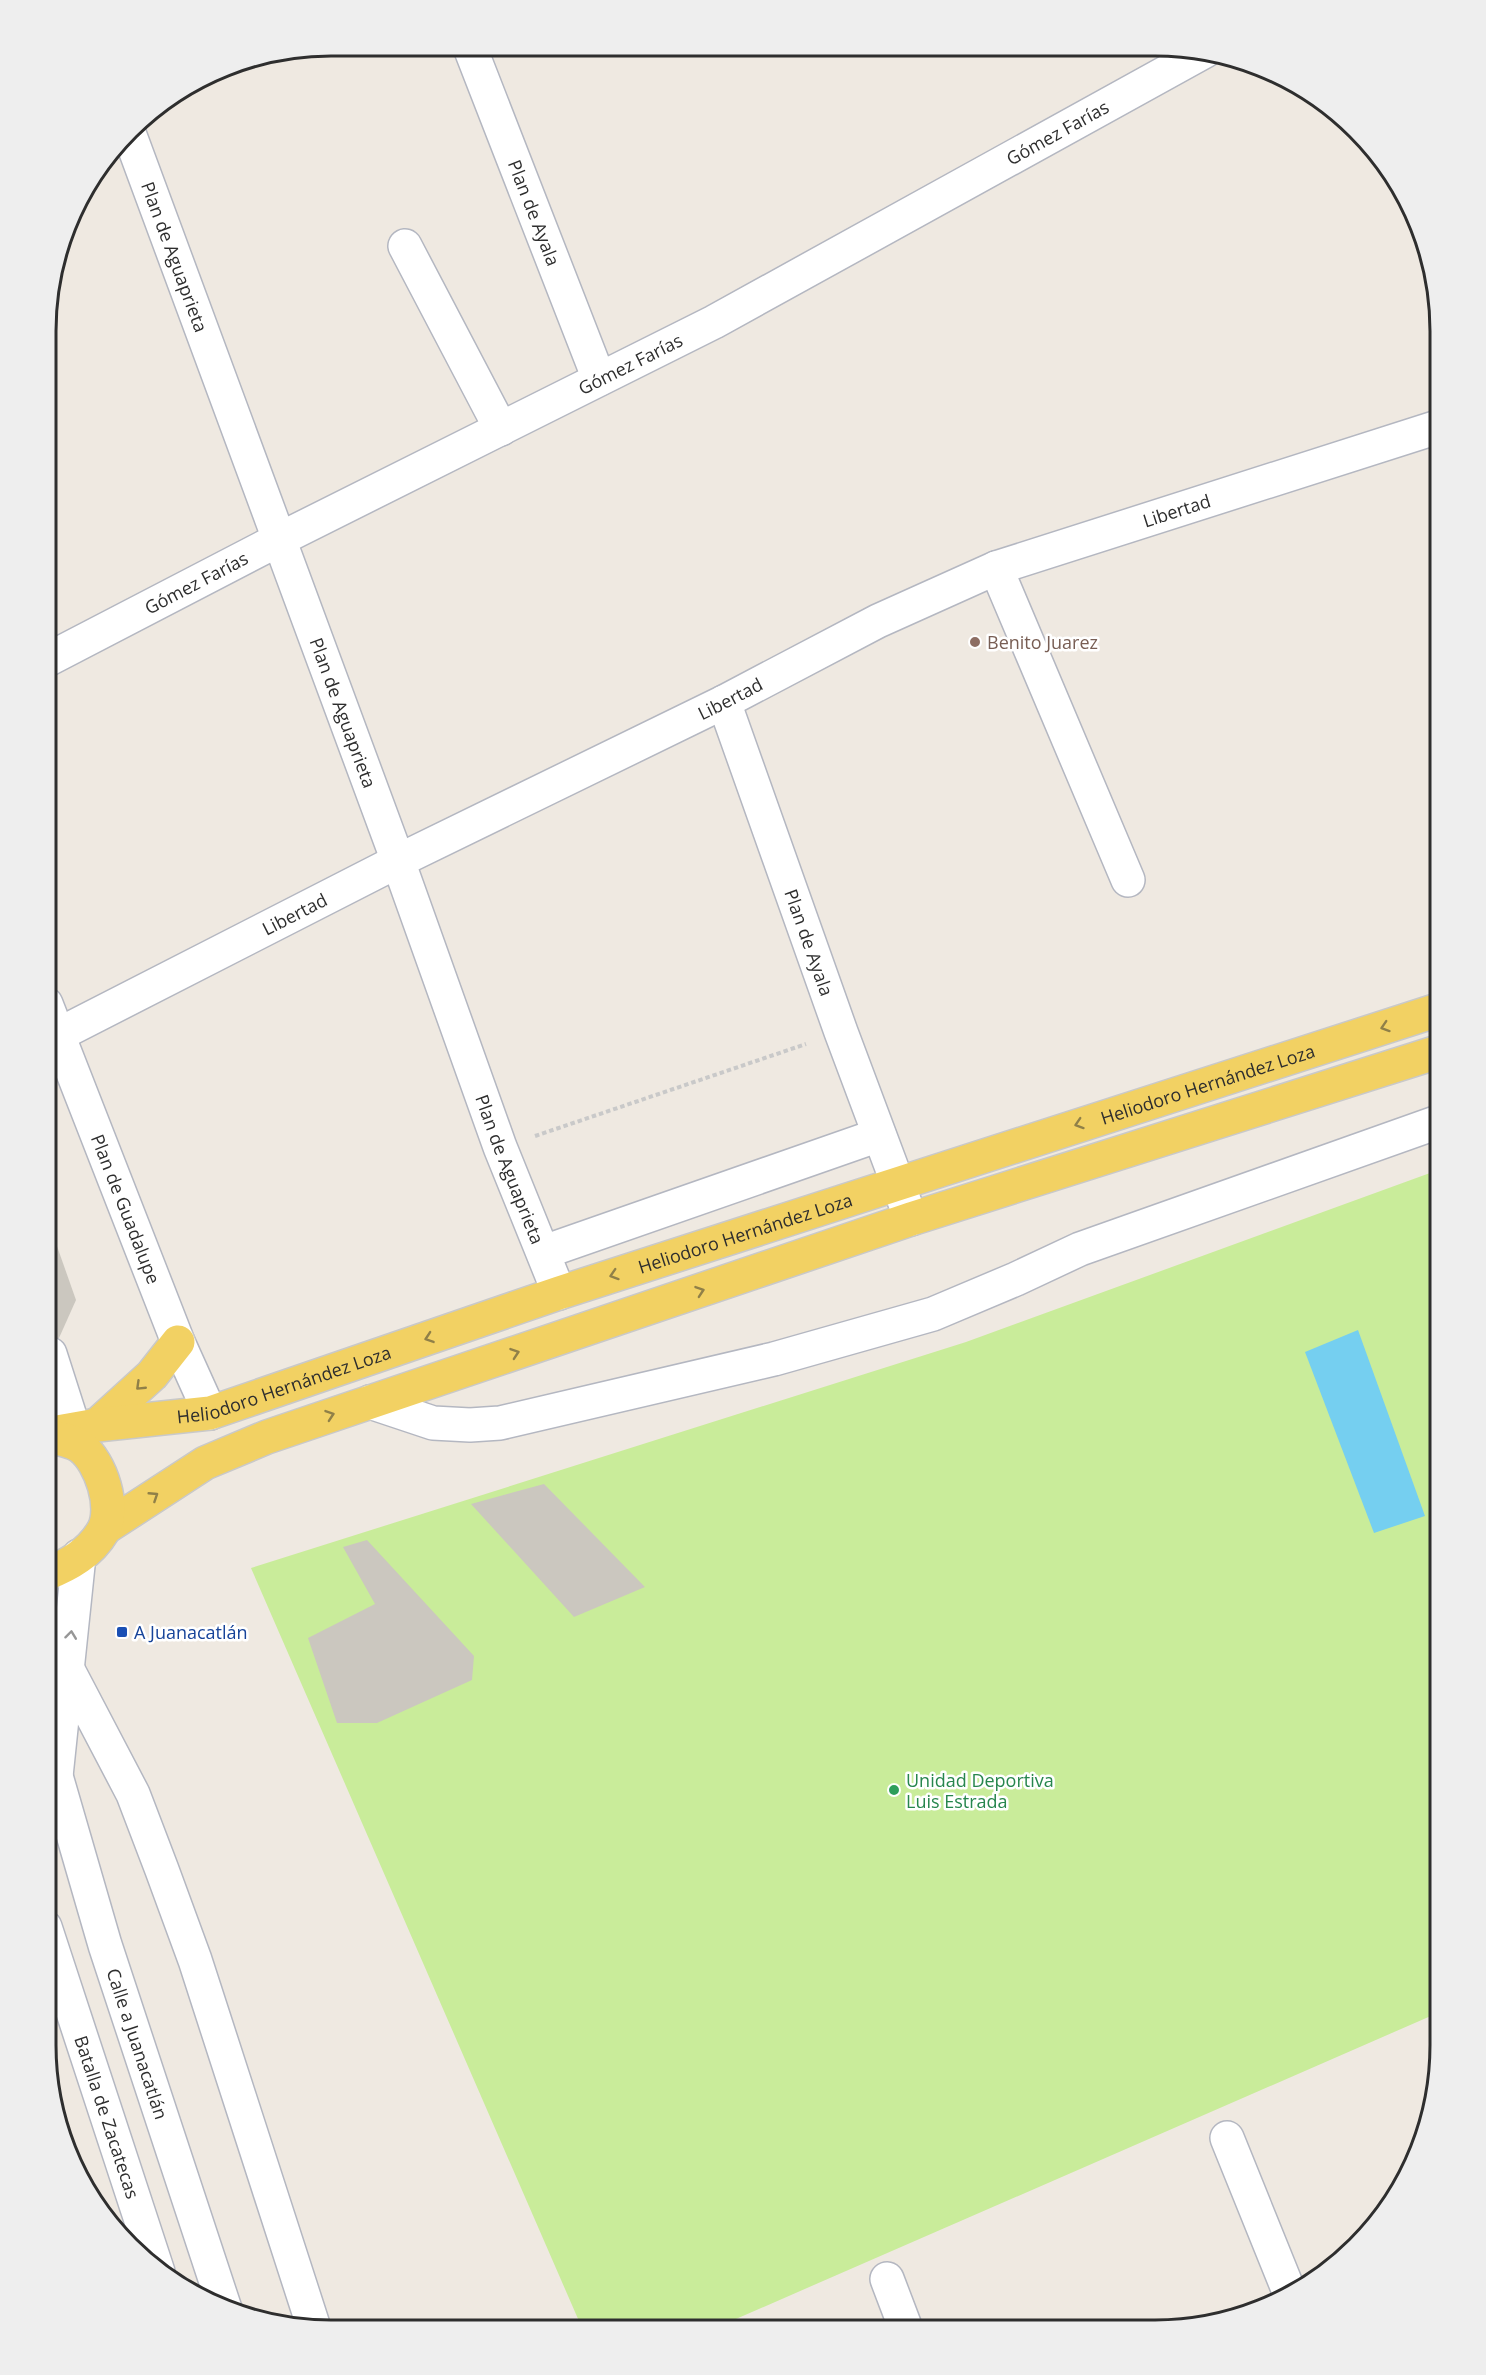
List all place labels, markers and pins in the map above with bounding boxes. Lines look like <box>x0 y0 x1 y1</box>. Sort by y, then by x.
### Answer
place label: Benito Juarez <box>987 630 1098 654</box>
marker: Benito Juarez <box>968 635 982 649</box>
place label: A Juanacatlán <box>134 1620 248 1644</box>
marker: A Juanacatlán <box>115 1625 129 1639</box>
place label: Unidad Deportiva Luis Estrada <box>906 1768 1054 1813</box>
marker: Unidad Deportiva Luis Estrada <box>887 1783 901 1797</box>

